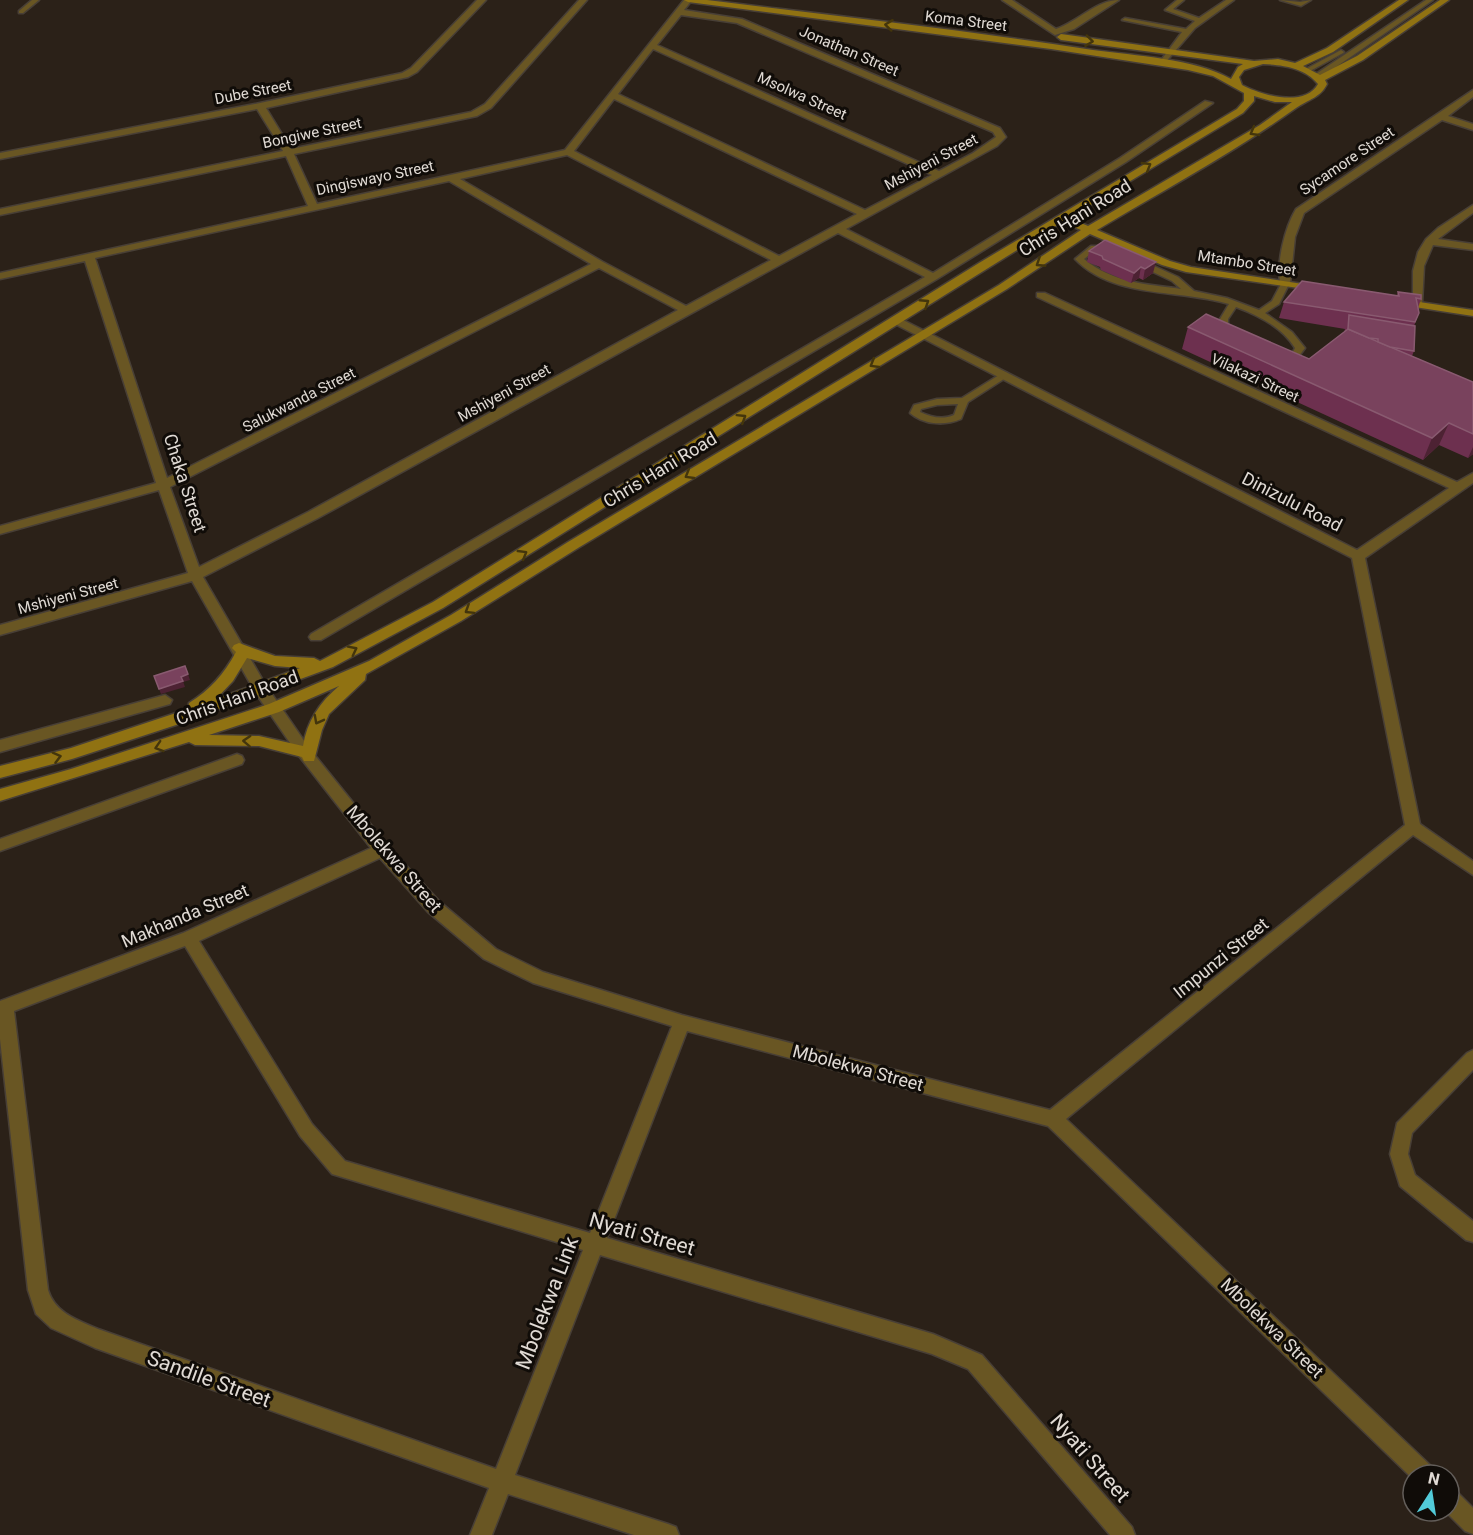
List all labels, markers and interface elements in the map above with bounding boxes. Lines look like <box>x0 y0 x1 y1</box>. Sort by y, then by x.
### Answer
street label: Koma Street <box>924 7 1008 35</box>
one-way arrow <box>884 20 893 32</box>
street label: Jonathan Street <box>797 22 901 80</box>
one-way arrow <box>1084 34 1094 47</box>
street label: Msolwa Street <box>755 68 849 124</box>
street label: Dube Street <box>213 76 293 108</box>
street label: Bongiwe Street <box>261 114 363 152</box>
street label: Sycamore Street <box>1296 123 1398 199</box>
one-way arrow <box>1250 125 1260 136</box>
street label: Mshiyeni Street <box>881 130 981 194</box>
street label: Dingiswayo Street <box>315 157 436 199</box>
one-way arrow <box>1141 162 1151 174</box>
street label: Chris Hani Road <box>1015 175 1135 261</box>
street label: Mtambo Street <box>1196 246 1298 280</box>
one-way arrow <box>1036 255 1047 266</box>
one-way arrow <box>918 299 929 310</box>
street label: Vilakazi Street <box>1208 350 1302 406</box>
one-way arrow <box>870 357 880 369</box>
street label: Mshiyeni Street <box>455 360 553 426</box>
street label: Salukwanda Street <box>240 364 359 436</box>
one-way arrow <box>736 413 746 425</box>
street label: Chris Hani Road <box>599 427 720 512</box>
street label: Chaka Street <box>160 431 211 535</box>
street label: Dinizulu Road <box>1239 467 1346 536</box>
one-way arrow <box>685 468 695 480</box>
one-way arrow <box>517 550 527 561</box>
street label: Mshiyeni Street <box>16 574 120 618</box>
one-way arrow <box>465 603 476 614</box>
one-way arrow <box>347 646 357 657</box>
street label: Chris Hani Road <box>173 666 301 729</box>
one-way arrow <box>314 714 326 725</box>
one-way arrow <box>243 734 252 747</box>
one-way arrow <box>154 740 165 752</box>
one-way arrow <box>51 752 61 764</box>
street label: Mbolekwa Street <box>342 801 446 916</box>
street label: Makhanda Street <box>118 879 252 952</box>
street label: Impunzi Street <box>1169 913 1272 1002</box>
street label: Mbolekwa Street <box>790 1040 926 1095</box>
street label: Nyati Street <box>586 1207 698 1261</box>
street label: Mbolekwa Link <box>511 1233 583 1373</box>
street label: Mbolekwa Street <box>1217 1273 1328 1382</box>
street label: Sandile Street <box>144 1346 274 1412</box>
street label: Nyati Street <box>1045 1409 1135 1507</box>
north arrow <box>1401 1463 1461 1523</box>
text: N <box>1427 1468 1442 1489</box>

